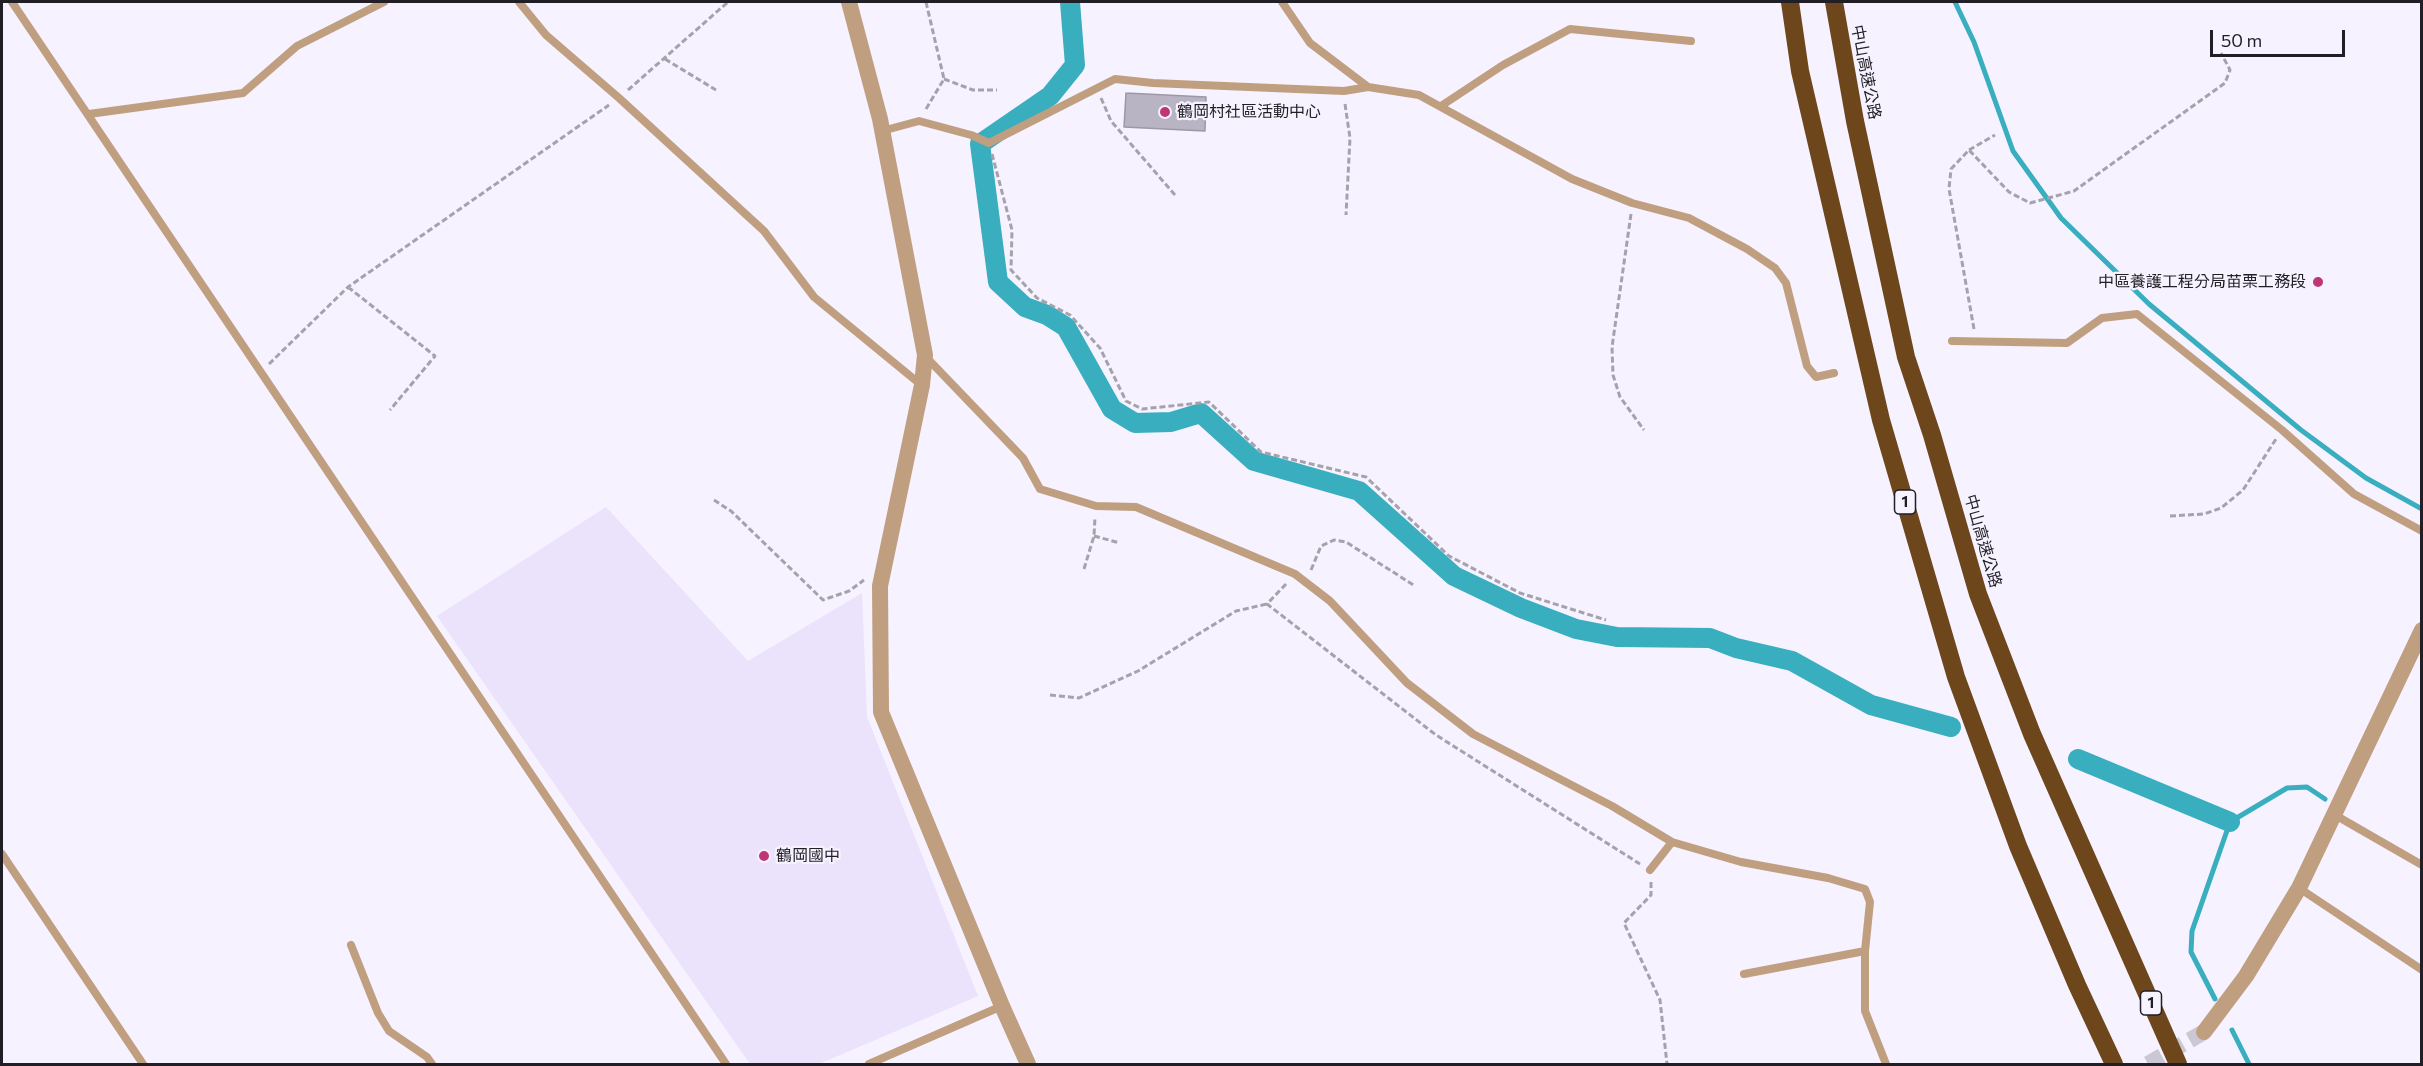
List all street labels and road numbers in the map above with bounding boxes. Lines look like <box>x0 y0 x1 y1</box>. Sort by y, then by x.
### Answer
street label: 中山高速公路 <box>1847 23 1885 121</box>
road number: 1 <box>1894 490 1916 514</box>
street label: 中山高速公路 <box>1961 492 2005 590</box>
road number: 1 <box>2140 991 2162 1015</box>

